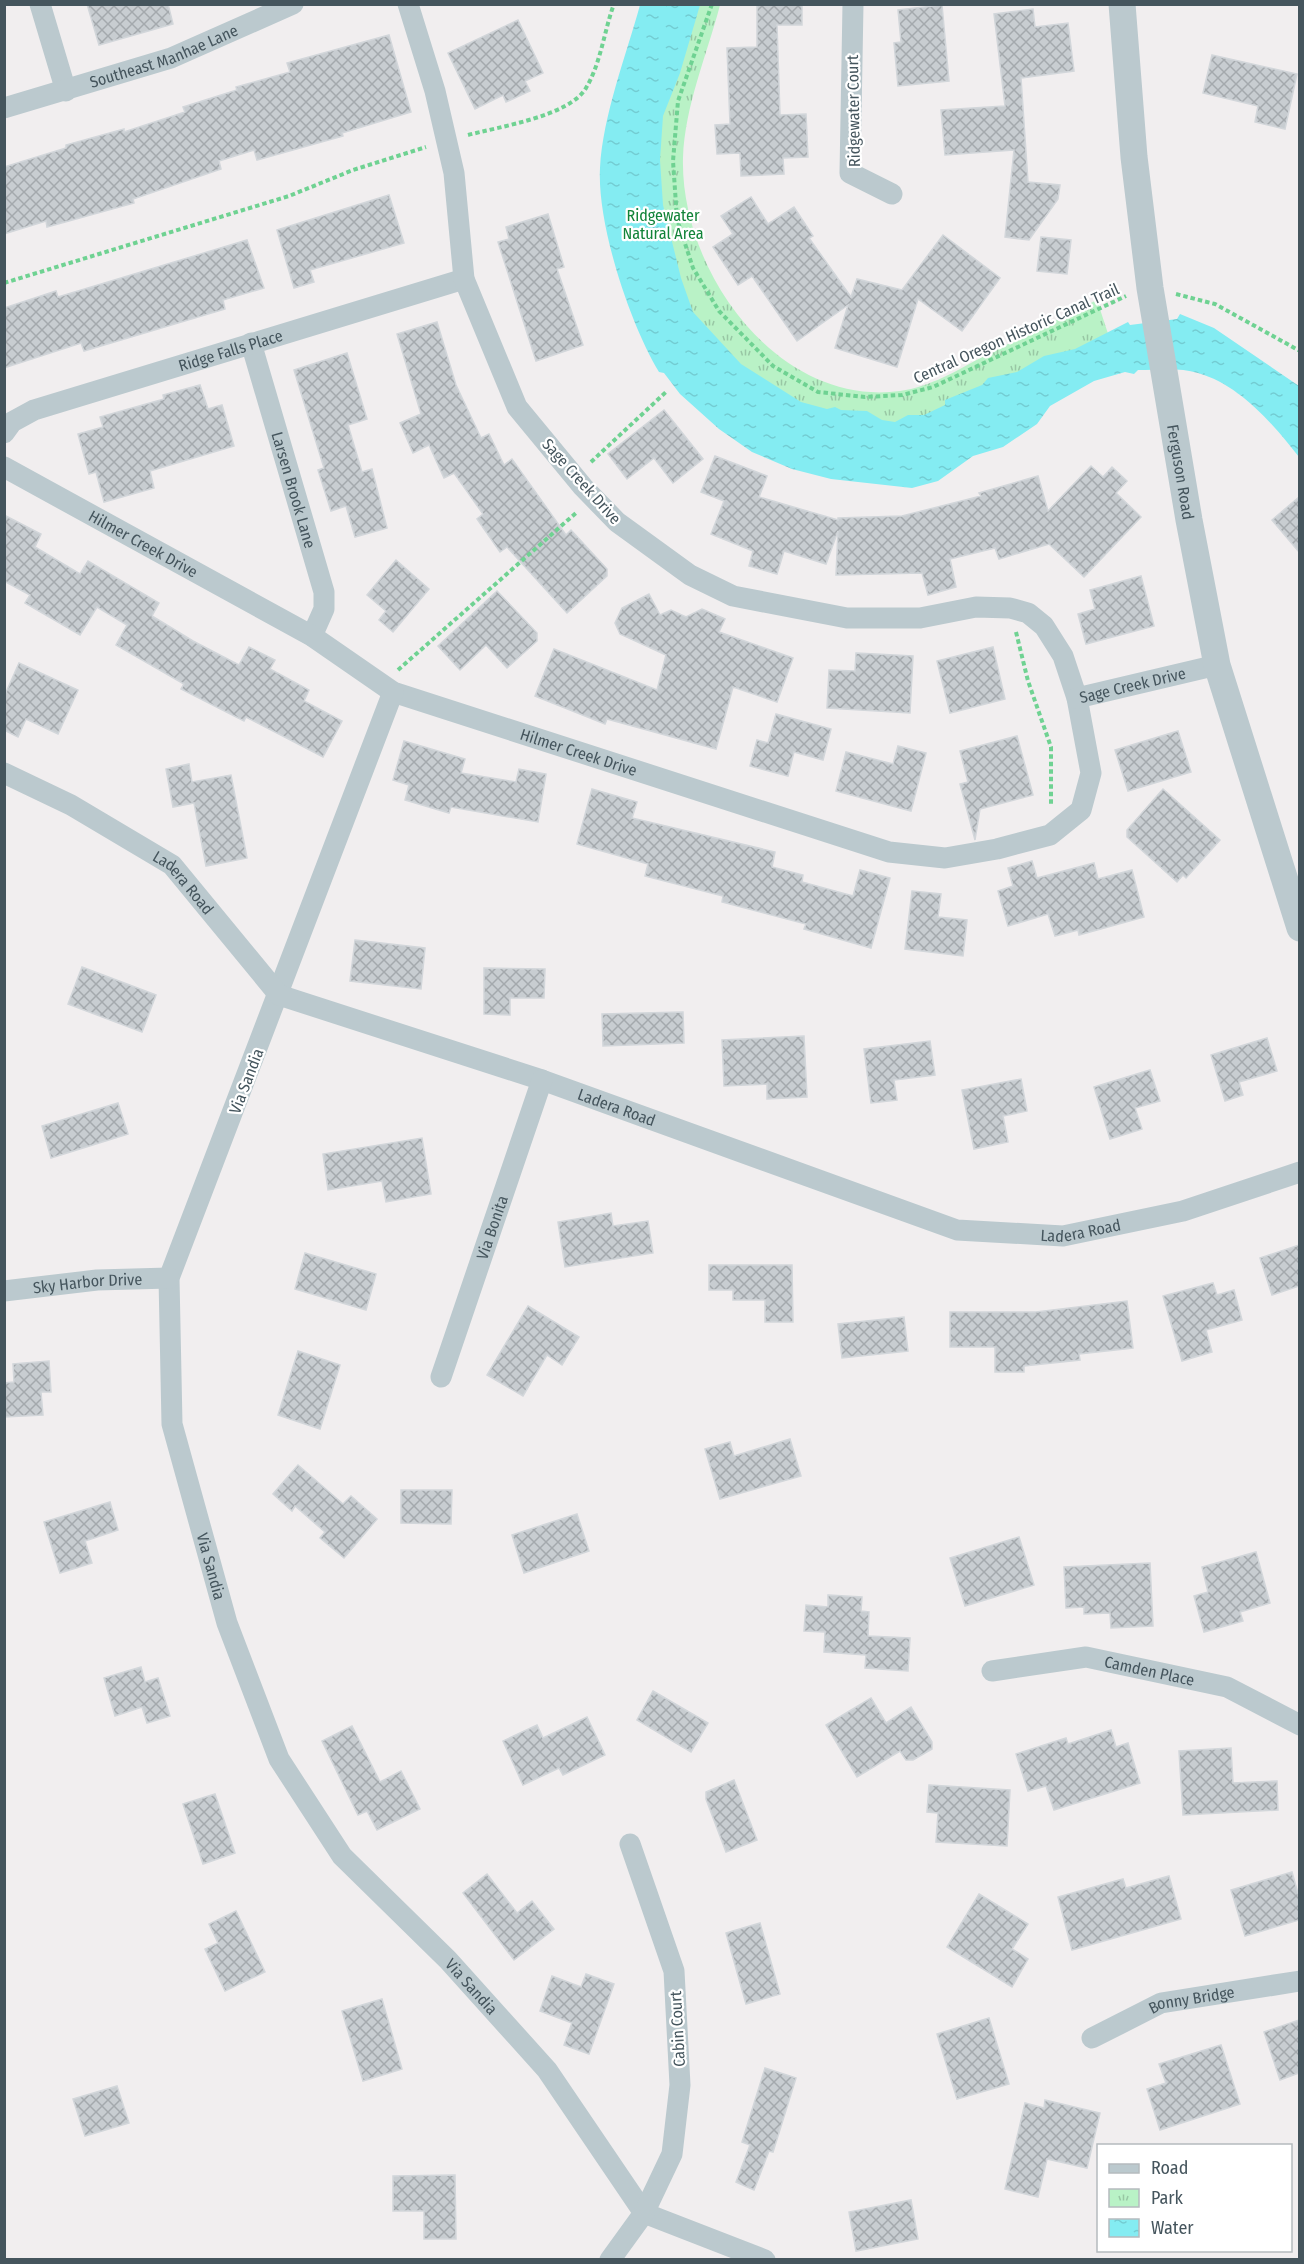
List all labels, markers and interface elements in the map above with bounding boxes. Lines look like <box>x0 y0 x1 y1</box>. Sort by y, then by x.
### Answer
street label: Southeast Manhae Lane <box>87 21 241 92</box>
street label: Ridgewater Court <box>843 54 864 167</box>
park label: Ridgewater Natural Area <box>622 206 704 243</box>
street label: Central Oregon Historic Canal Trail <box>910 279 1122 388</box>
street label: Ridge Falls Place <box>176 326 285 375</box>
street label: Ferguson Road <box>1163 423 1198 521</box>
street label: Larsen Brook Lane <box>268 430 320 550</box>
street label: Sage Creek Drive <box>538 435 625 528</box>
street label: Hilmer Creek Drive <box>85 506 201 582</box>
street label: Sage Creek Drive <box>1078 664 1188 707</box>
street label: Hilmer Creek Drive <box>518 725 639 780</box>
street label: Ladera Road <box>149 847 218 918</box>
street label: Via Sandia <box>225 1046 268 1117</box>
street label: Ladera Road <box>575 1085 658 1130</box>
street label: Via Bonita <box>473 1193 512 1262</box>
street label: Ladera Road <box>1040 1215 1122 1246</box>
street label: Sky Harbor Drive <box>32 1270 143 1298</box>
street label: Via Sandia <box>193 1531 229 1602</box>
street label: Camden Place <box>1103 1652 1196 1690</box>
street label: Via Sandia <box>441 1955 501 2019</box>
street label: Bonny Bridge <box>1145 1983 1236 2018</box>
street label: Cabin Court <box>666 1990 689 2067</box>
legend <box>1097 2144 1292 2252</box>
text: Road <box>1151 2157 1188 2179</box>
text: Park <box>1151 2187 1184 2209</box>
text: Water <box>1151 2217 1194 2239</box>

